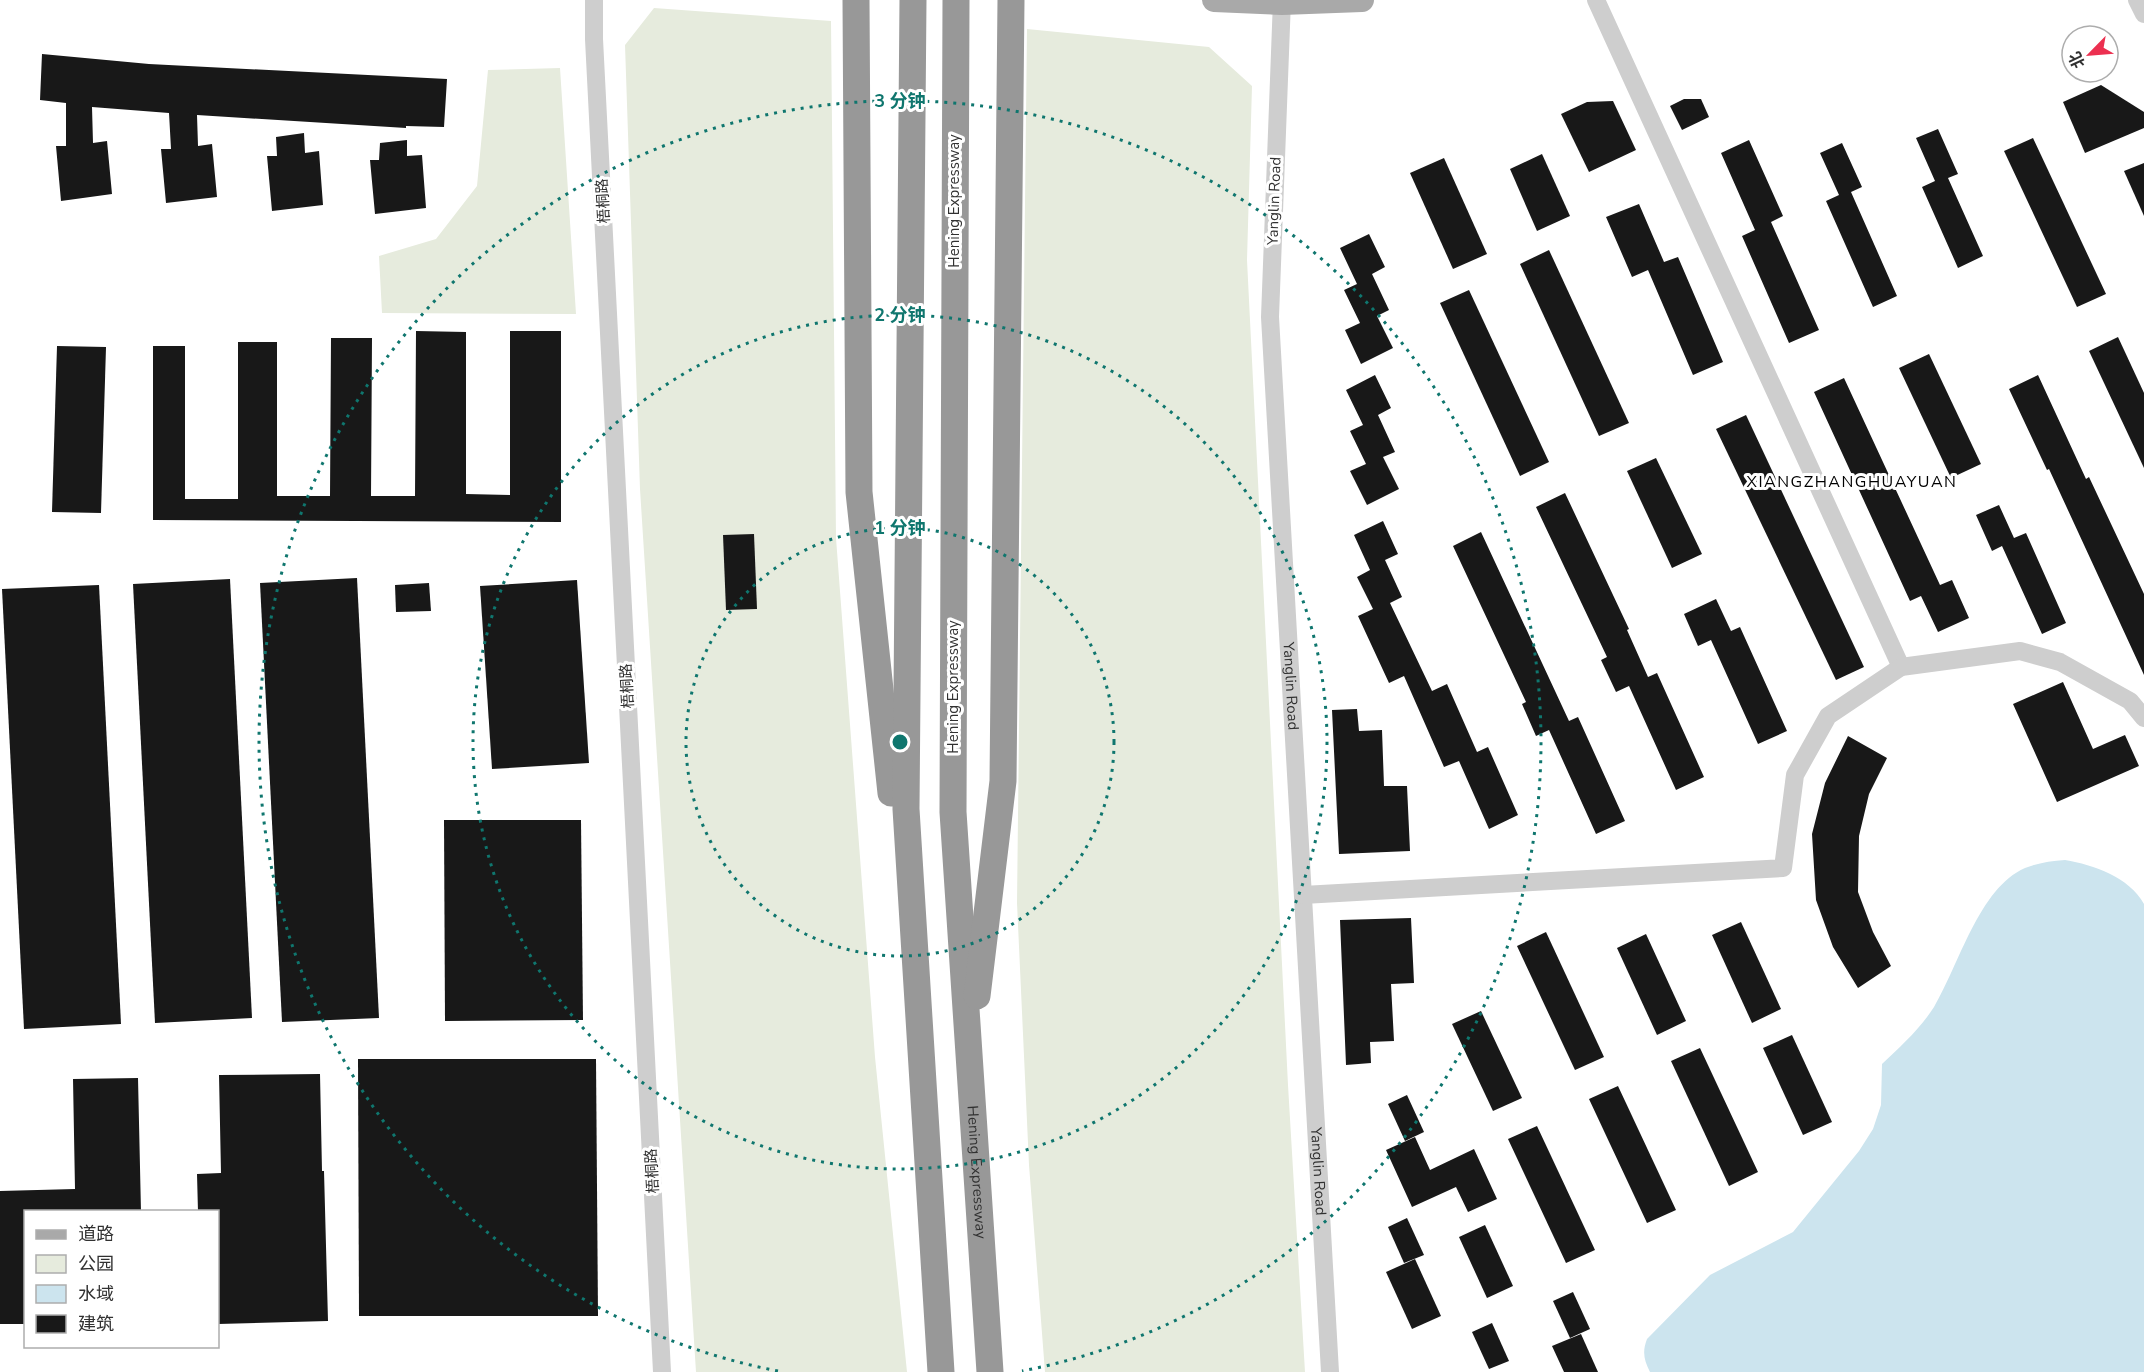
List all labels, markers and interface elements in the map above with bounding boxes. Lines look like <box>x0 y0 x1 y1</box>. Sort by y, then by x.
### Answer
north arrow <box>2060 24 2120 84</box>
text: 北 <box>2064 48 2091 72</box>
text: 3 分钟 <box>874 89 926 113</box>
street label: Hening Expressway <box>944 134 964 268</box>
street label: Yanglin Road <box>1262 157 1286 246</box>
street label: 梧桐路 <box>592 178 614 224</box>
text: 2 分钟 <box>874 303 926 327</box>
district label: XIANGZHANGHUAYUAN <box>1747 471 1957 493</box>
text: 1 分钟 <box>874 516 926 540</box>
street label: Hening Expressway <box>943 620 963 754</box>
street label: Yanglin Road <box>1278 641 1303 731</box>
street label: 梧桐路 <box>616 663 638 709</box>
centre of rings <box>890 732 910 752</box>
street label: Hening Expressway <box>962 1105 991 1240</box>
street label: Yanglin Road <box>1306 1126 1331 1216</box>
street label: 梧桐路 <box>641 1148 663 1194</box>
legend <box>24 1210 219 1348</box>
text: 道路 <box>78 1222 114 1246</box>
text: 公园 <box>78 1252 114 1276</box>
text: 水域 <box>78 1282 114 1306</box>
text: 建筑 <box>78 1312 114 1336</box>

